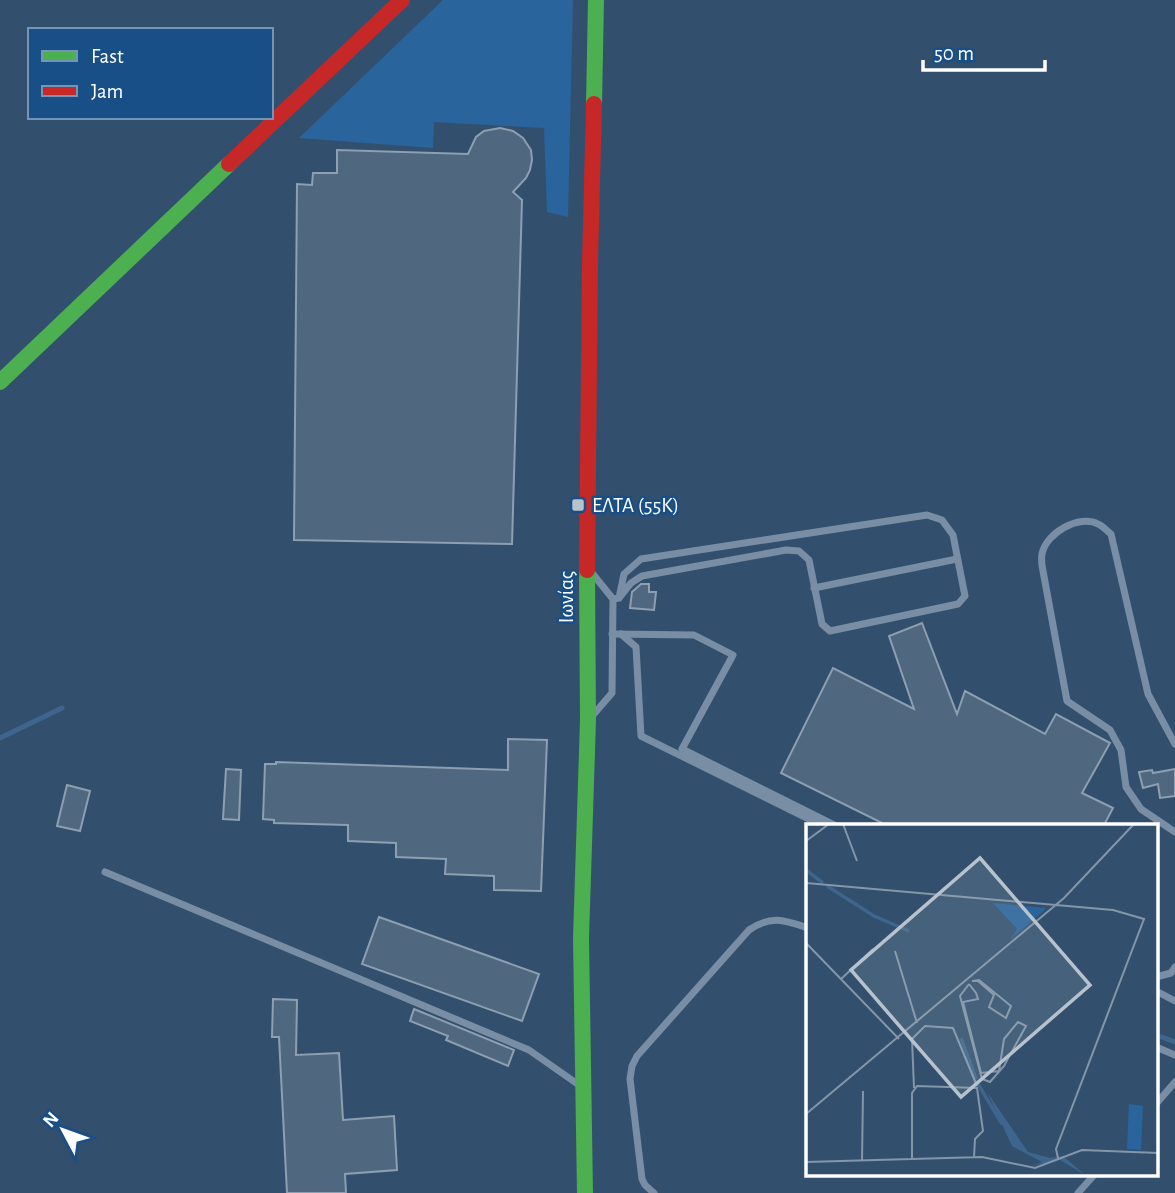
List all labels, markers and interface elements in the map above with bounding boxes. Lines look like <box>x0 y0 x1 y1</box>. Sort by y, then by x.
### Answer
legend <box>28 28 273 119</box>
scale bar <box>923 28 1046 72</box>
text: 50 m <box>934 43 974 64</box>
text: Fast <box>91 46 124 67</box>
text: Jam <box>91 81 123 102</box>
place label: ΕΛΤΑ (55Κ) <box>592 495 679 516</box>
marker: ΕΛΤΑ (55Κ) <box>570 497 586 513</box>
street label: Ιωνίας <box>556 571 577 623</box>
inset map <box>806 824 1158 1176</box>
north arrow <box>28 1095 98 1165</box>
text: N <box>40 1109 63 1131</box>

